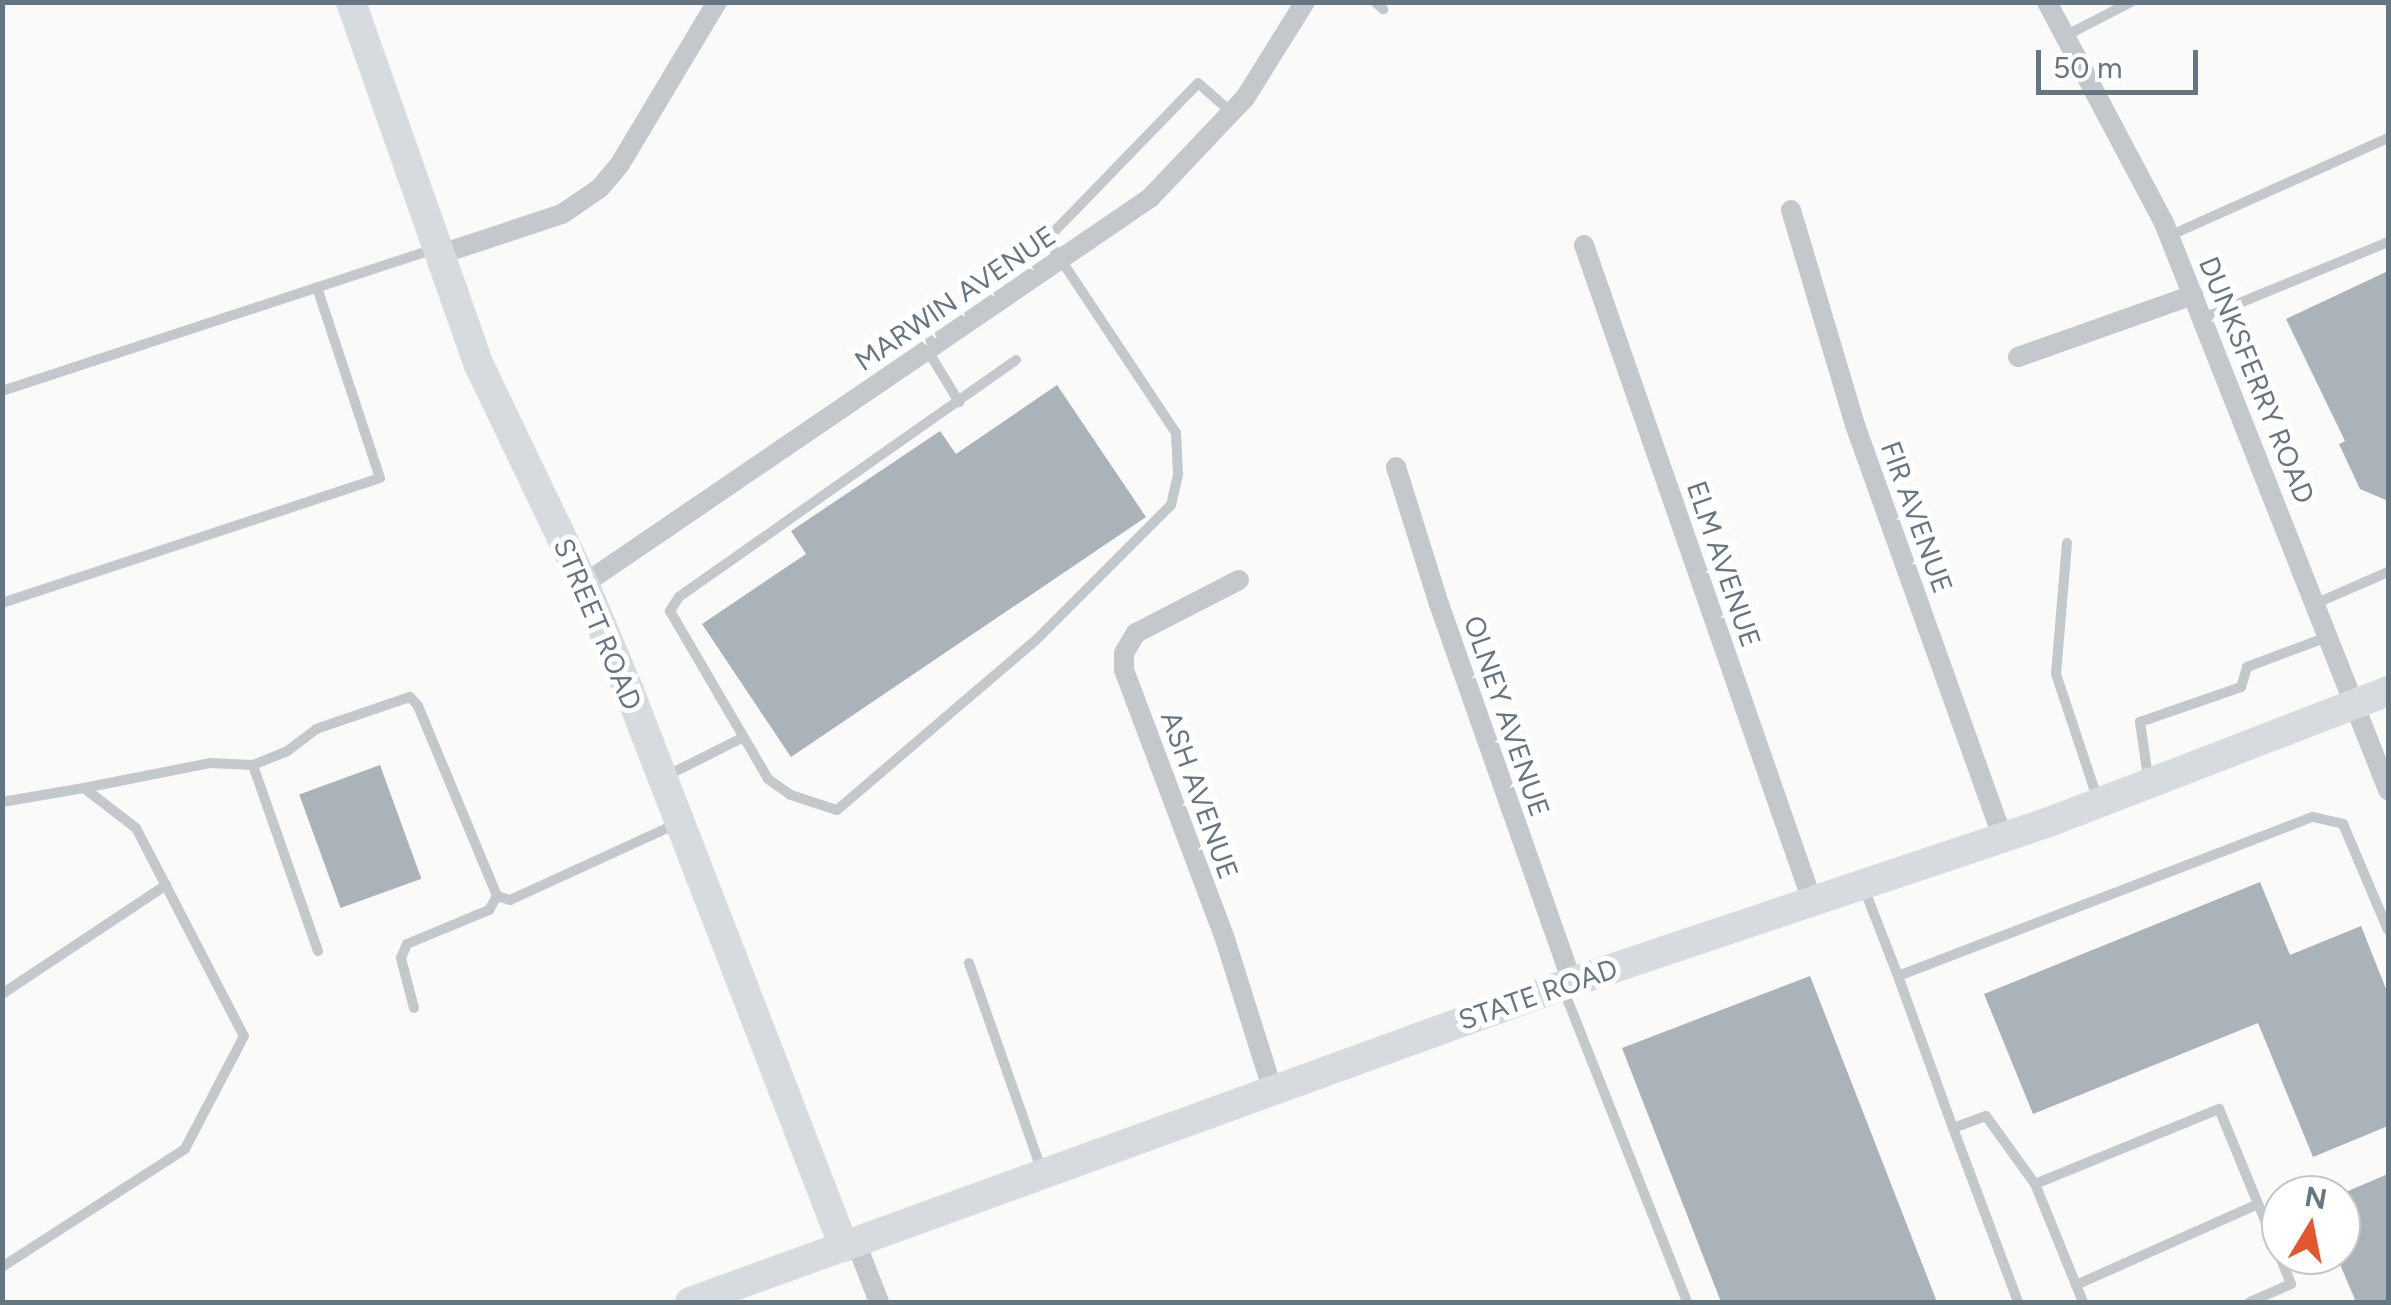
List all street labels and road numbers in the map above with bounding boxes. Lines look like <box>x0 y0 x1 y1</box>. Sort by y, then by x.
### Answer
street label: MARWIN AVENUE <box>848 218 1062 378</box>
street label: DUNKSFERRY ROAD <box>2192 252 2322 508</box>
street label: FIR AVENUE <box>1874 437 1960 597</box>
street label: ELM AVENUE <box>1680 477 1768 651</box>
street label: STREET ROAD <box>547 533 649 715</box>
street label: OLNEY AVENUE <box>1457 611 1557 821</box>
street label: ASH AVENUE <box>1154 707 1246 883</box>
street label: STATE ROAD <box>1454 951 1622 1037</box>

